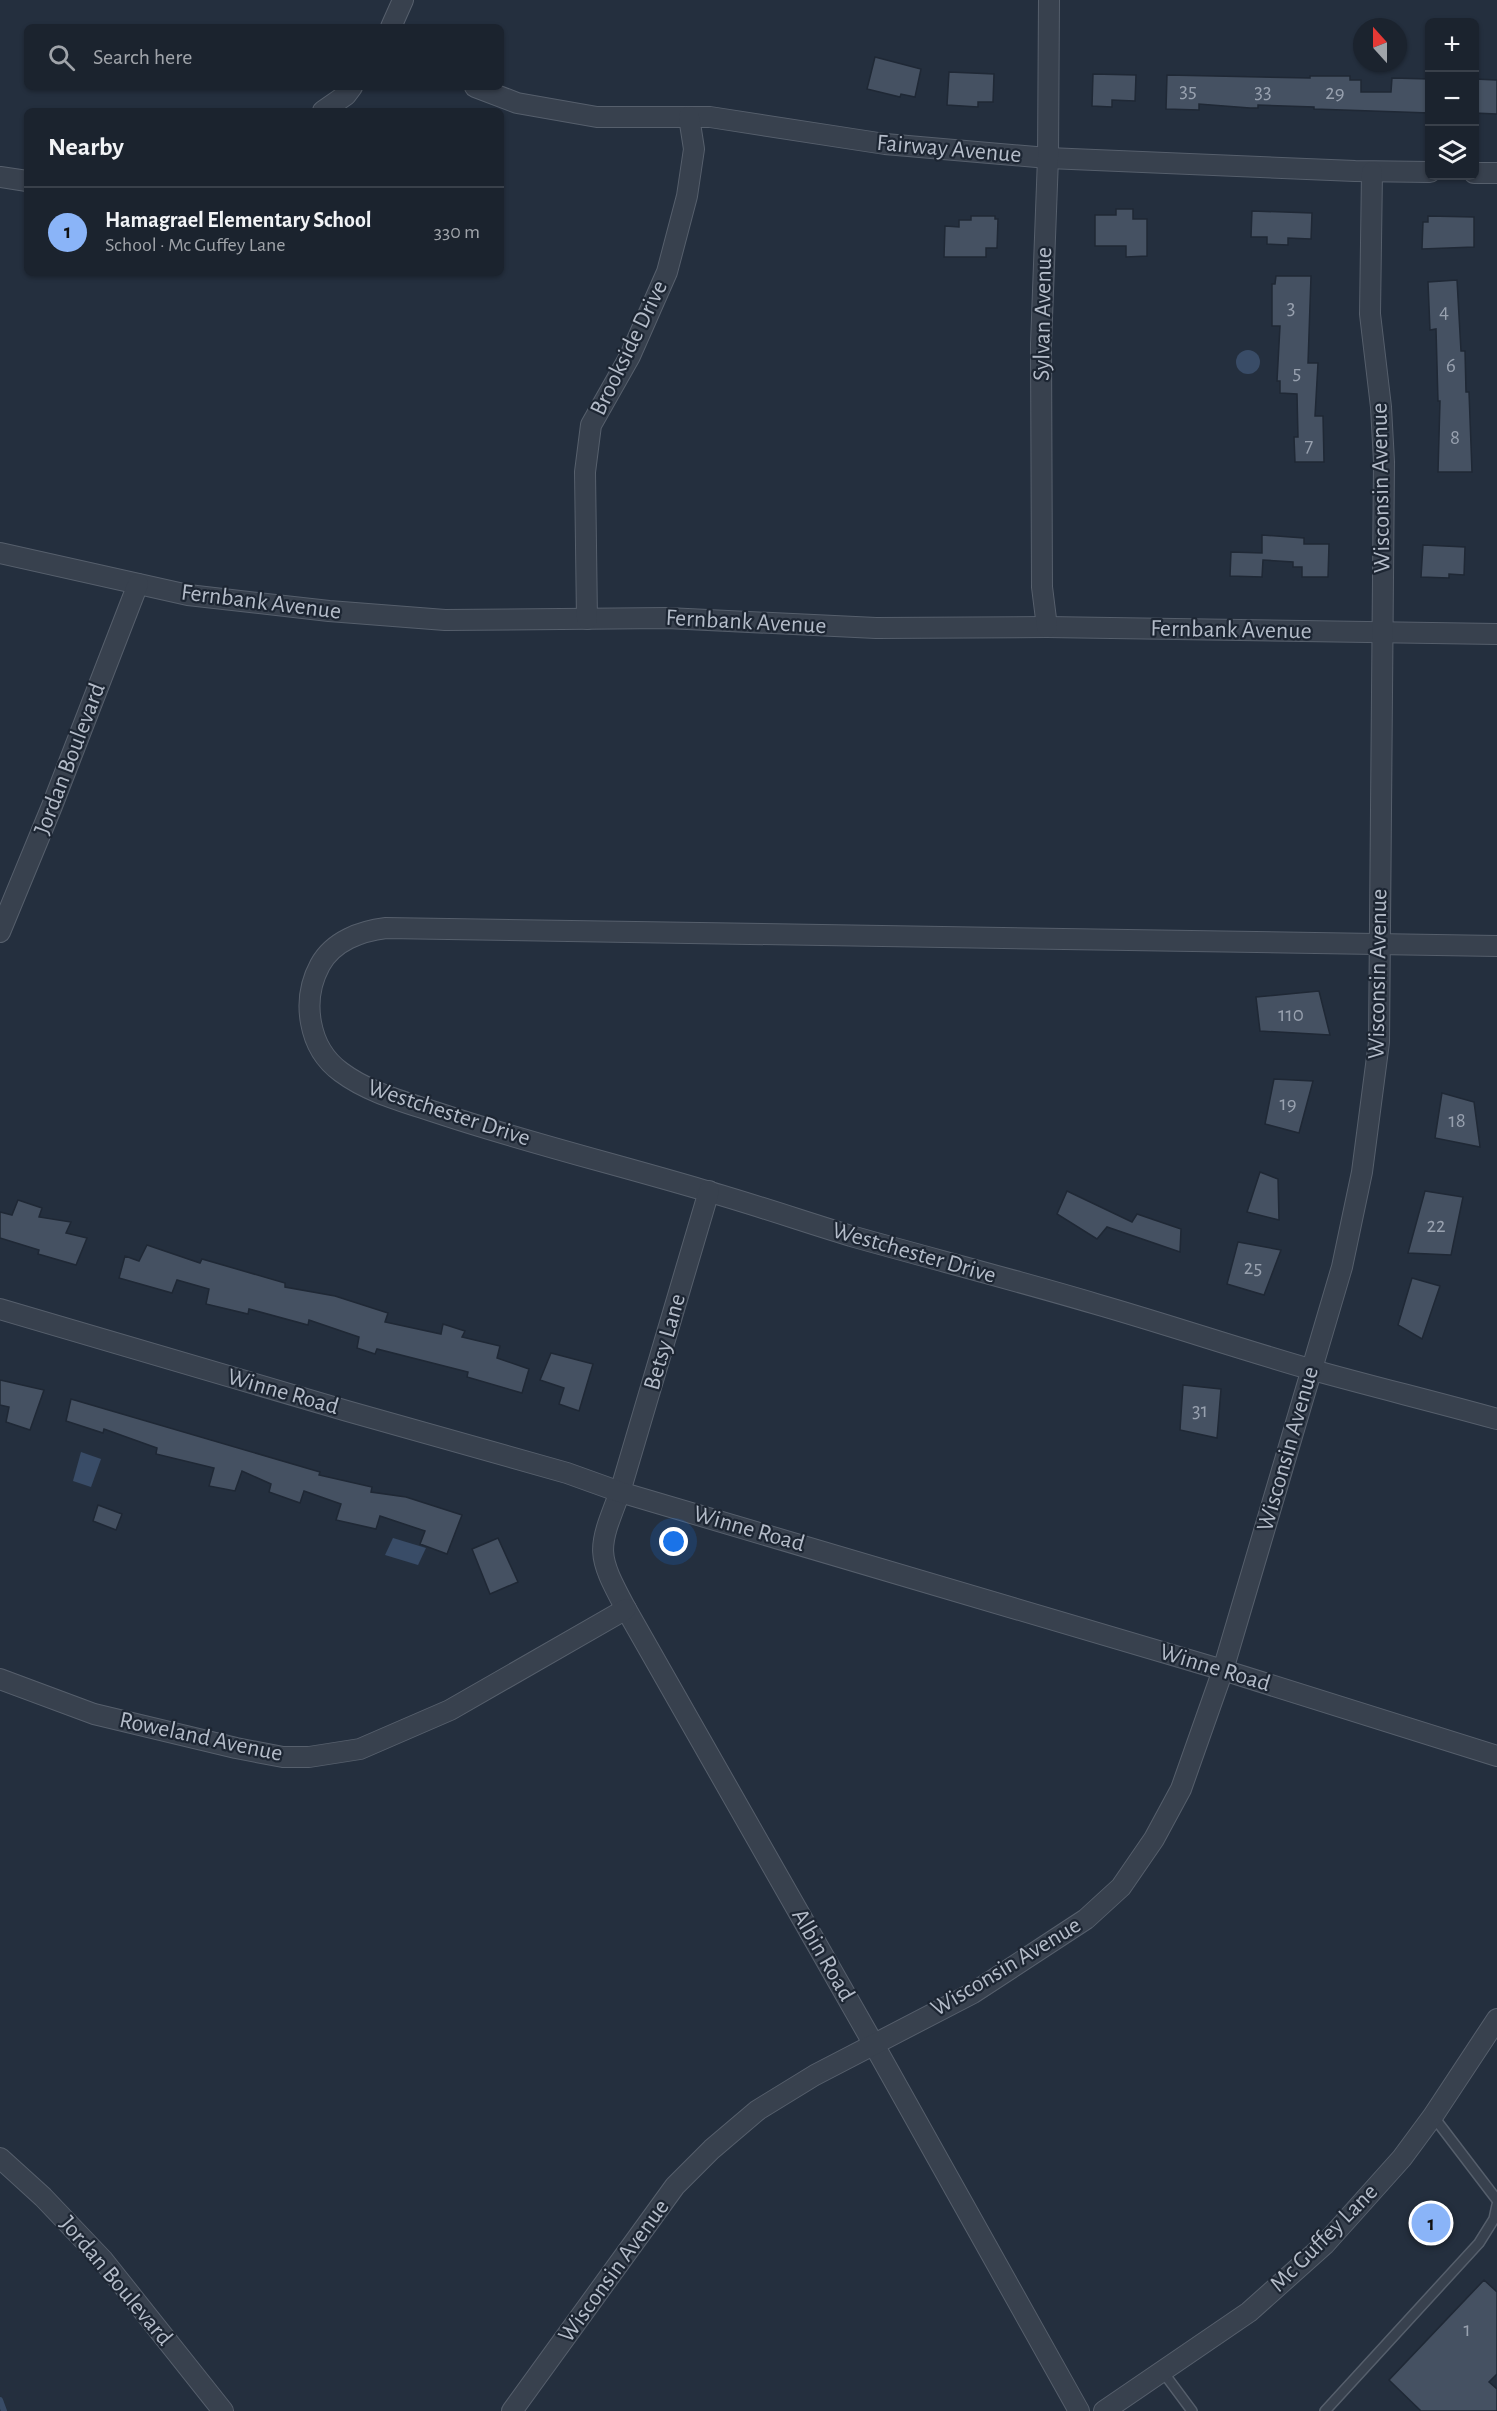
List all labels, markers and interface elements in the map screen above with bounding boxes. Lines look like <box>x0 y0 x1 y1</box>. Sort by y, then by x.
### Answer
north arrow <box>1353 18 1407 72</box>
map controls <box>1425 18 1479 180</box>
button: + <box>1425 18 1479 72</box>
search box <box>24 24 504 90</box>
icon: search <box>45 41 78 74</box>
text: Search here <box>93 46 192 68</box>
button: − <box>1425 72 1479 126</box>
house number: 35 <box>1179 80 1197 101</box>
house number: 33 <box>1254 81 1272 102</box>
house number: 29 <box>1325 82 1345 103</box>
button: layers <box>1425 126 1479 180</box>
street label: Fairway Avenue <box>876 131 1022 167</box>
text: Nearby <box>48 134 124 160</box>
text: Hamagrael Elementary School <box>105 209 372 231</box>
text: 1 <box>64 222 71 242</box>
text: 330 m <box>434 222 480 242</box>
text: School · Mc Guffey Lane <box>105 235 286 255</box>
street label: Sylvan Avenue <box>1030 247 1056 381</box>
street label: Brookside Drive <box>586 277 672 419</box>
house number: 3 <box>1287 297 1295 318</box>
house number: 4 <box>1439 301 1449 322</box>
house number: 6 <box>1446 355 1456 376</box>
house number: 5 <box>1293 362 1301 383</box>
street label: Wisconsin Avenue <box>1368 403 1394 573</box>
house number: 8 <box>1450 427 1460 448</box>
house number: 7 <box>1305 435 1314 456</box>
street label: Fernbank Avenue <box>180 580 342 624</box>
street label: Fernbank Avenue <box>665 606 827 638</box>
street label: Fernbank Avenue <box>1150 617 1312 643</box>
street label: Jordan Boulevard <box>30 680 110 838</box>
street label: Wisconsin Avenue <box>1365 889 1391 1059</box>
house number: 110 <box>1278 1004 1304 1025</box>
street label: Westchester Drive <box>365 1075 533 1151</box>
house number: 19 <box>1279 1093 1297 1114</box>
house number: 18 <box>1448 1110 1466 1131</box>
house number: 22 <box>1426 1215 1446 1236</box>
street label: Westchester Drive <box>829 1218 999 1288</box>
house number: 25 <box>1244 1257 1262 1278</box>
street label: Betsy Lane <box>640 1291 690 1393</box>
street label: Wisconsin Avenue <box>1253 1364 1323 1534</box>
street label: Winne Road <box>225 1365 341 1419</box>
house number: 31 <box>1192 1400 1208 1421</box>
street label: Winne Road <box>691 1502 807 1556</box>
your location <box>659 1527 688 1556</box>
street label: Winne Road <box>1157 1640 1273 1696</box>
street label: Roweland Avenue <box>117 1708 285 1766</box>
street label: Albin Road <box>787 1905 859 2005</box>
street label: Wisconsin Avenue <box>927 1913 1085 2021</box>
street label: Mc Guffey Lane <box>1266 2180 1382 2296</box>
street label: Wisconsin Avenue <box>554 2195 674 2347</box>
pin: 1 <box>1412 2200 1450 2246</box>
street label: Jordan Boulevard <box>55 2212 177 2350</box>
house number: 1 <box>1463 2319 1471 2340</box>

